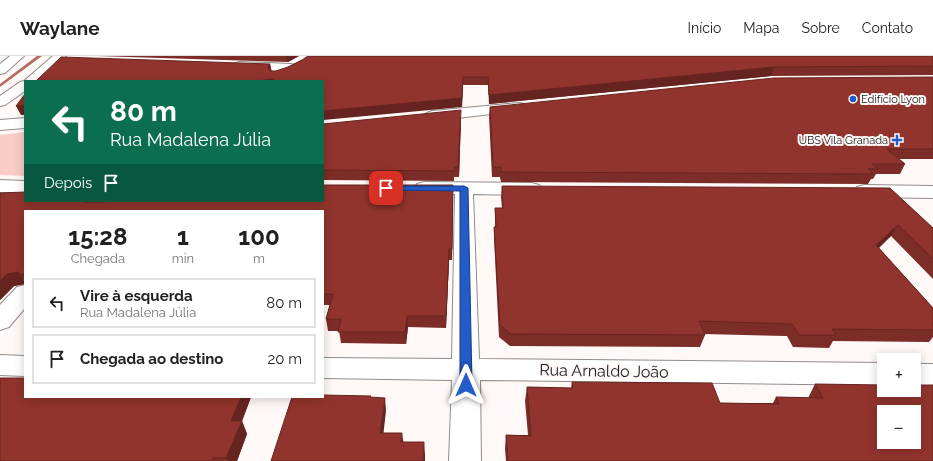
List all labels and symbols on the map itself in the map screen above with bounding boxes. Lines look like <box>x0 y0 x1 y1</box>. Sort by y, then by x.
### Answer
place label: Edifício Lyon <box>861 93 925 106</box>
marker: Edifício Lyon <box>848 94 858 104</box>
place label: UBS Vila Granada <box>799 134 888 147</box>
marker: UBS Vila Granada <box>891 134 903 146</box>
pin <box>369 171 403 205</box>
street label: Rua Arnaldo João <box>539 360 669 382</box>
position arrow <box>445 364 487 406</box>

